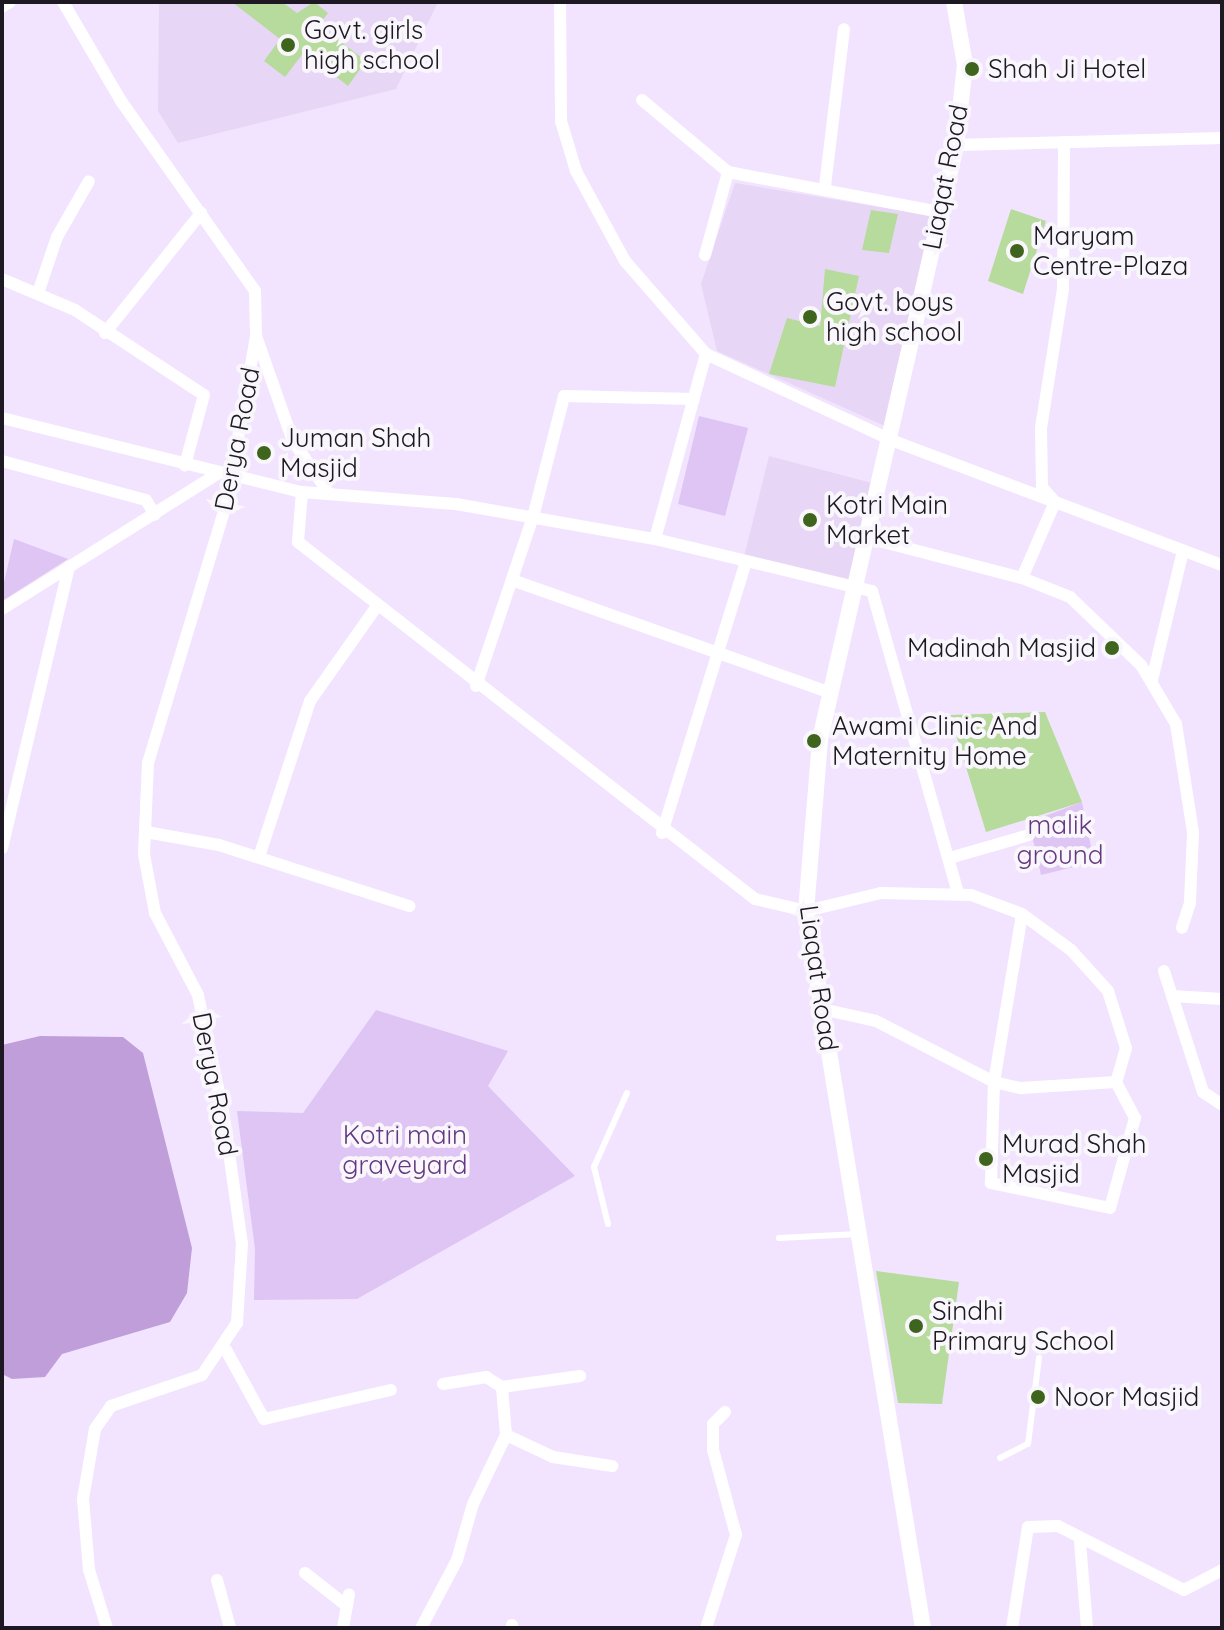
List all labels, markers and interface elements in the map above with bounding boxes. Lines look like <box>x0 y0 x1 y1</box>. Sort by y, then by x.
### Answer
place label: Govt. girls high school <box>304 14 440 76</box>
marker: Govt. girls high school <box>279 36 297 54</box>
place label: Shah Ji Hotel <box>988 53 1146 85</box>
marker: Shah Ji Hotel <box>963 60 981 78</box>
street label: Liaqat Road <box>916 102 974 252</box>
place label: Maryam Centre-Plaza <box>1033 220 1188 282</box>
marker: Maryam Centre-Plaza <box>1008 242 1026 260</box>
place label: Govt. boys high school <box>826 286 962 348</box>
marker: Govt. boys high school <box>801 308 819 326</box>
street label: Derya Road <box>208 364 266 514</box>
place label: Juman Shah Masjid <box>280 422 431 484</box>
marker: Juman Shah Masjid <box>255 444 273 462</box>
place label: Kotri Main Market <box>826 489 948 550</box>
marker: Kotri Main Market <box>801 511 819 529</box>
place label: Madinah Masjid <box>907 632 1096 664</box>
marker: Madinah Masjid <box>1103 639 1121 657</box>
place label: Awami Clinic And Maternity Home <box>832 710 1038 772</box>
marker: Awami Clinic And Maternity Home <box>803 730 825 752</box>
park label: malik ground <box>1017 809 1103 870</box>
street label: Liaqat Road <box>793 903 845 1053</box>
street label: Derya Road <box>186 1009 244 1159</box>
park label: Kotri main graveyard <box>342 1119 468 1180</box>
place label: Murad Shah Masjid <box>1002 1128 1147 1190</box>
marker: Murad Shah Masjid <box>977 1150 995 1168</box>
place label: Sindhi Primary School <box>932 1295 1115 1356</box>
marker: Sindhi Primary School <box>907 1317 925 1335</box>
place label: Noor Masjid <box>1054 1381 1199 1413</box>
marker: Noor Masjid <box>1029 1388 1047 1406</box>

